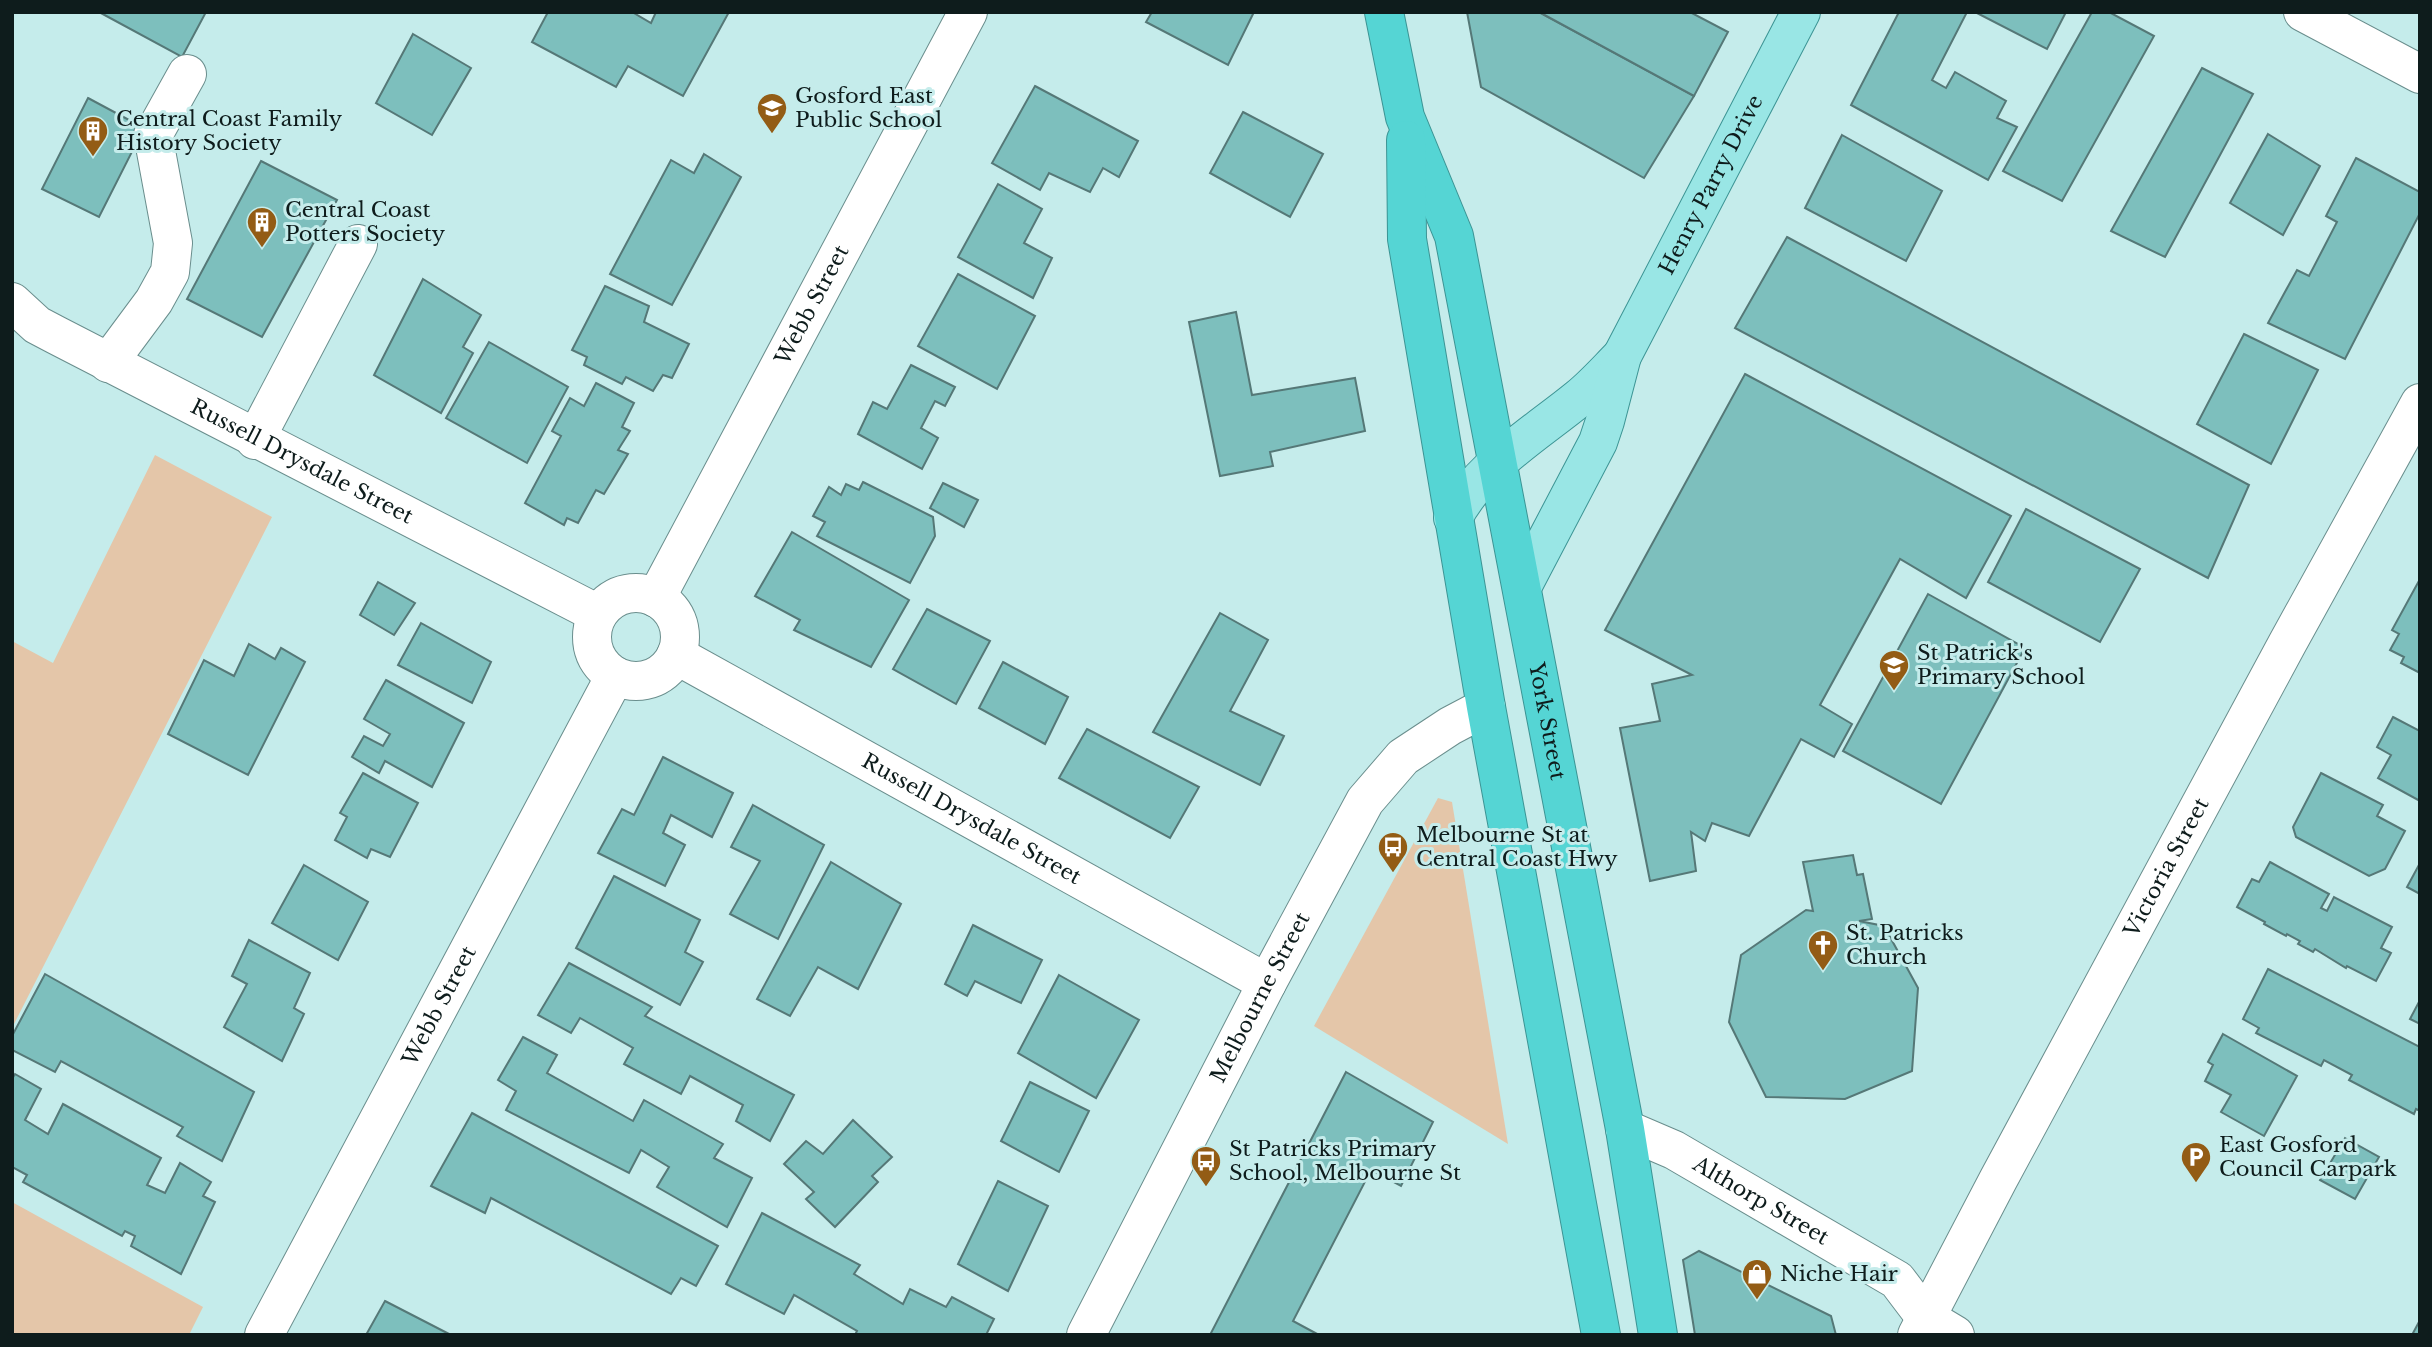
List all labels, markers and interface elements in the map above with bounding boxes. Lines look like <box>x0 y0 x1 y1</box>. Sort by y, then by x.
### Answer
place label: Gosford East Public School <box>795 83 942 133</box>
school or university icon: Gosford East Public School <box>755 91 789 135</box>
street label: Henry Parry Drive <box>1654 91 1769 279</box>
place label: Central Coast Family History Society <box>116 106 343 156</box>
building icon: Central Coast Family History Society <box>76 114 110 158</box>
place label: Central Coast Potters Society <box>285 197 446 247</box>
building icon: Central Coast Potters Society <box>245 205 279 249</box>
street label: Webb Street <box>769 241 855 370</box>
street label: Russell Drysdale Street <box>186 394 418 530</box>
place label: St Patrick's Primary School <box>1917 640 2085 690</box>
school or university icon: St Patrick's Primary School <box>1877 648 1911 692</box>
street label: York Street <box>1523 660 1571 782</box>
street label: Russell Drysdale Street <box>857 748 1086 890</box>
street label: Victoria Street <box>2118 793 2215 942</box>
place label: Melbourne St at Central Coast Hwy <box>1416 822 1618 872</box>
bus stop icon: Melbourne St at Central Coast Hwy <box>1376 830 1410 874</box>
street label: Melbourne Street <box>1205 908 1316 1087</box>
place label: St. Patricks Church <box>1846 920 1964 970</box>
church icon: St. Patricks Church <box>1806 928 1840 972</box>
street label: Webb Street <box>396 941 482 1071</box>
place label: East Gosford Council Carpark <box>2219 1132 2397 1182</box>
place label: St Patricks Primary School, Melbourne St <box>1229 1136 1461 1186</box>
parking icon: East Gosford Council Carpark <box>2179 1140 2213 1184</box>
bus stop icon: St Patricks Primary School, Melbourne St <box>1189 1144 1223 1188</box>
street label: Althorp Street <box>1688 1151 1834 1250</box>
shop icon: Niche Hair <box>1740 1257 1774 1301</box>
place label: Niche Hair <box>1780 1261 1898 1287</box>

